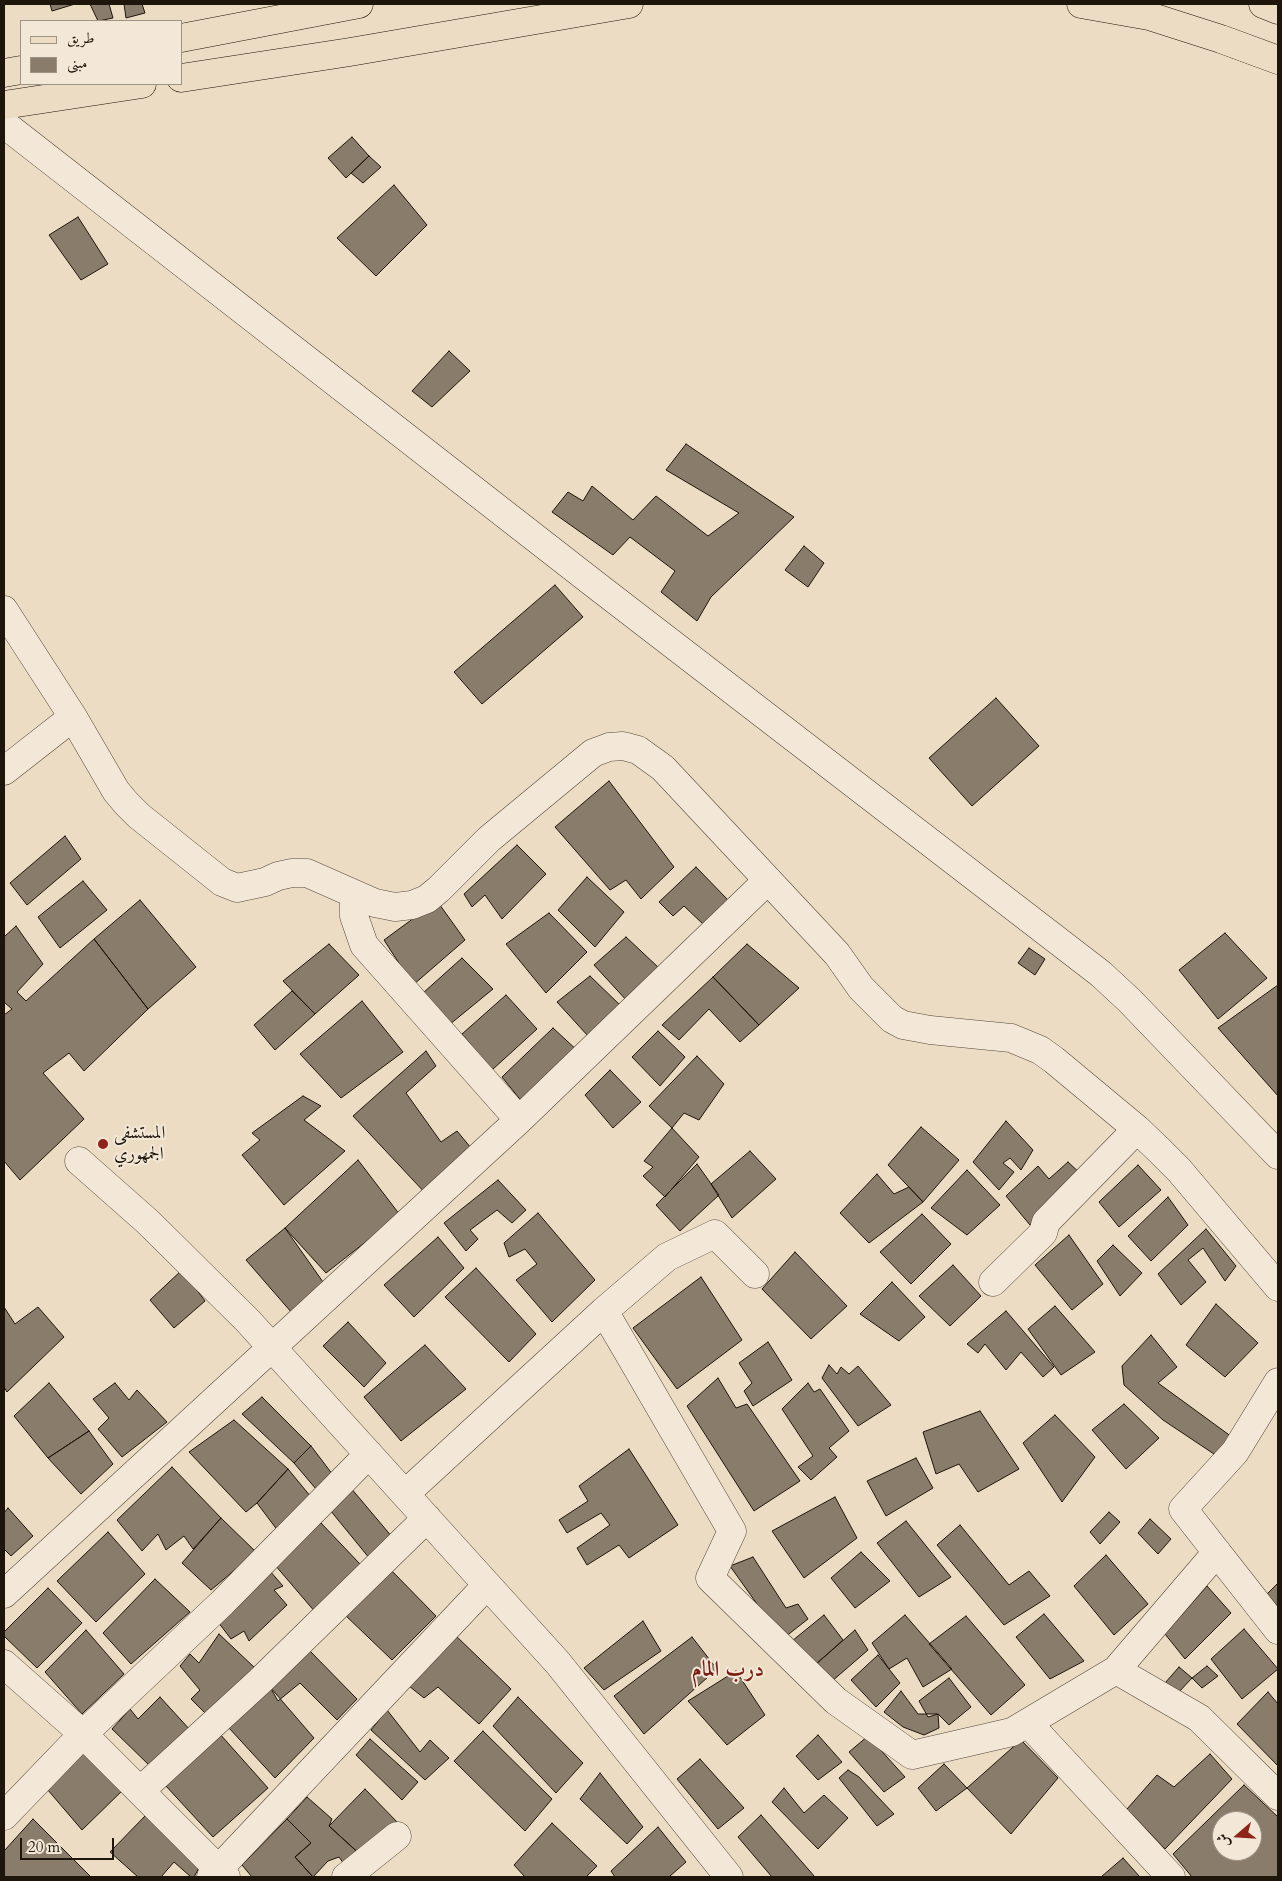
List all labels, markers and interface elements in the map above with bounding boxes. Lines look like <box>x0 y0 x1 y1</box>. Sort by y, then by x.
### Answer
legend <box>20 20 182 85</box>
text: طريق <box>67 28 94 48</box>
text: مبنى <box>67 53 87 73</box>
place label: المستشفى الجمهوري <box>114 1123 165 1166</box>
marker: المستشفى الجمهوري <box>96 1137 110 1151</box>
district label: درب المام <box>692 1658 764 1684</box>
north arrow <box>1212 1811 1262 1861</box>
scale bar <box>22 1828 116 1860</box>
text: ش <box>1212 1831 1235 1850</box>
text: 20 m <box>28 1837 60 1857</box>

